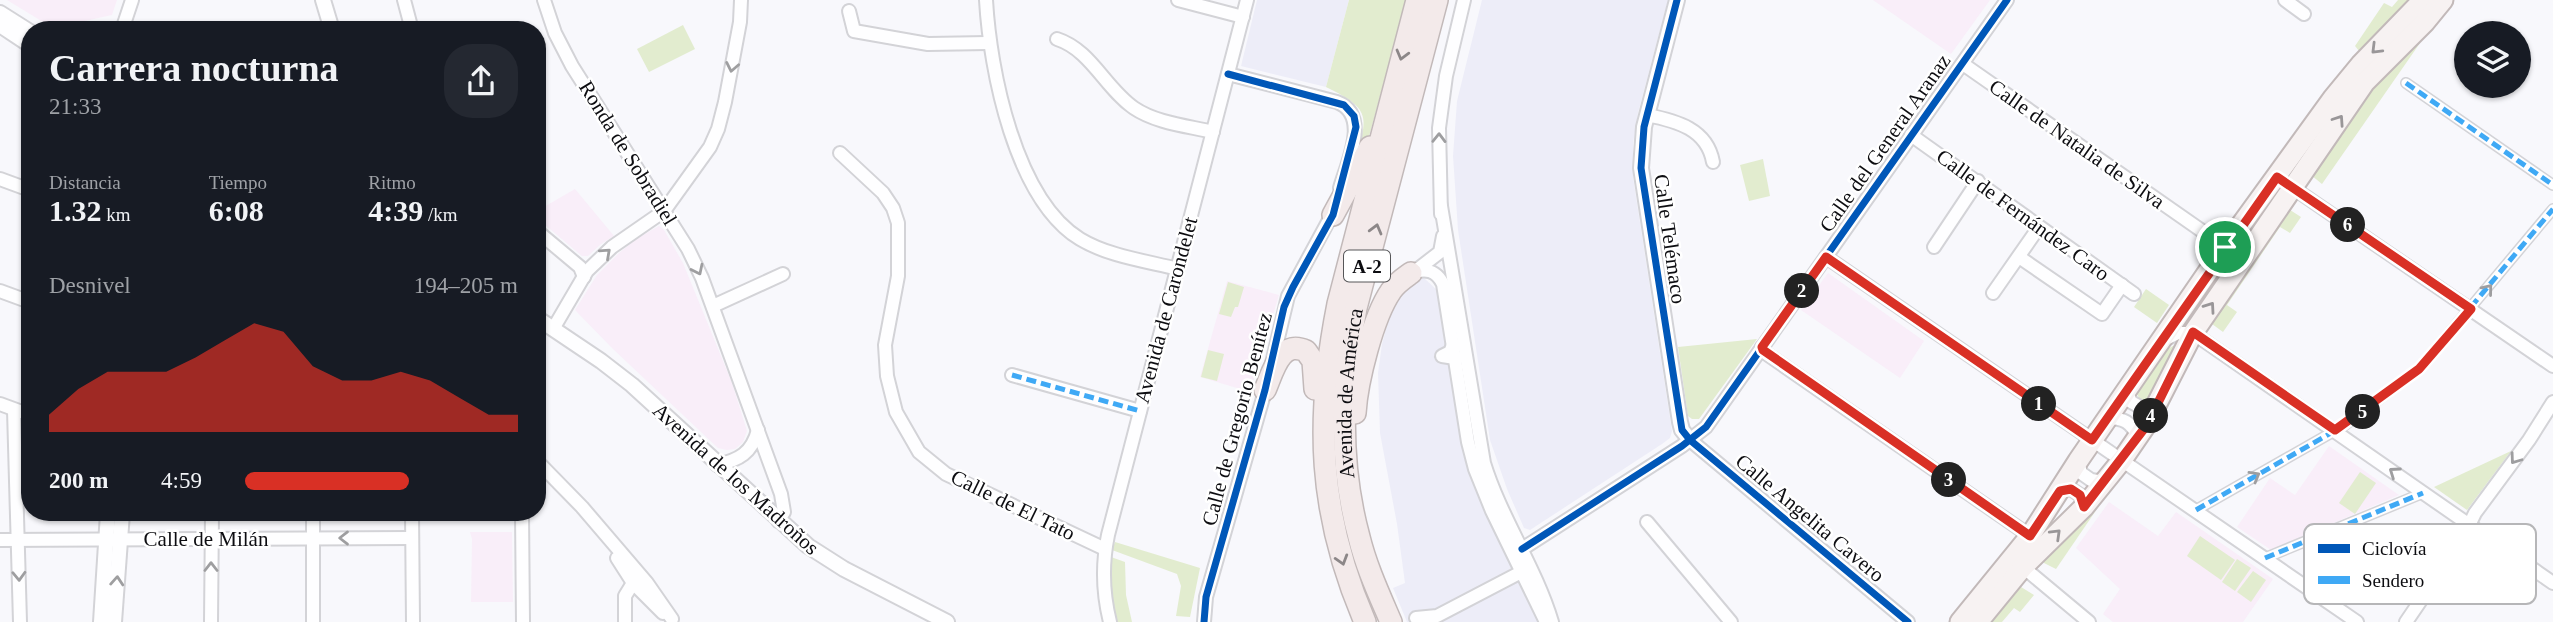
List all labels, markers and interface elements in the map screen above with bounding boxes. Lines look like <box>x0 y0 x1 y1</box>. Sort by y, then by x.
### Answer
map controls <box>2454 21 2531 98</box>
button: layers <box>2454 21 2531 98</box>
one-way arrow <box>2371 41 2384 54</box>
button: share <box>444 44 518 118</box>
text: Carrera nocturna <box>49 47 339 89</box>
one-way arrow <box>1396 49 1411 61</box>
street label: Calle del General Aranaz <box>1814 49 1956 237</box>
one-way arrow <box>725 61 740 73</box>
street label: Calle de Natalia de Silva <box>1985 74 2170 214</box>
street label: Ronda de Sobradiel <box>574 76 682 230</box>
text: 21:33 <box>49 94 101 119</box>
one-way arrow <box>2331 115 2343 128</box>
one-way arrow <box>1431 132 1447 143</box>
street label: Calle de Fernández Caro <box>1932 144 2114 286</box>
text: Distancia <box>49 172 121 193</box>
text: Tiempo <box>209 172 267 193</box>
text: Ritmo <box>368 172 416 193</box>
street label: Calle Telémaco <box>1649 173 1691 305</box>
text: 1.32 <box>49 194 102 227</box>
text: 6:08 <box>209 194 264 227</box>
text: 4:39 <box>368 194 423 227</box>
text: km <box>102 204 131 225</box>
text: /km <box>423 204 458 225</box>
pin: 6 <box>2330 208 2366 243</box>
street label: Avenida de Carondelet <box>1130 214 1202 406</box>
text: 6 <box>2343 214 2352 235</box>
pin <box>2195 217 2255 277</box>
one-way arrow <box>1368 223 1382 235</box>
icon: arrive <box>2206 228 2244 266</box>
one-way arrow <box>597 249 610 261</box>
road number: A-2 <box>1344 250 1390 282</box>
one-way arrow <box>690 263 704 275</box>
text: Desnivel <box>49 273 131 298</box>
text: 194–205 m <box>414 273 518 298</box>
pin: 2 <box>1784 274 1820 308</box>
text: 2 <box>1797 280 1806 301</box>
one-way arrow <box>2479 285 2492 297</box>
one-way arrow <box>2202 302 2214 315</box>
street label: Avenida de América <box>1332 306 1368 480</box>
street label: Calle de Gregorio Benítez <box>1197 310 1277 528</box>
pin: 1 <box>2022 386 2056 422</box>
text: 1 <box>2034 393 2043 414</box>
pin: 5 <box>2346 394 2380 430</box>
street label: Avenida de los Madroños <box>648 398 824 560</box>
pin: 4 <box>2134 398 2168 434</box>
text: 5 <box>2358 401 2367 422</box>
text: 4 <box>2146 405 2155 426</box>
street label: Calle Angelita Cavero <box>1731 449 1889 587</box>
one-way arrow <box>2511 451 2523 464</box>
pin: 3 <box>1932 462 1966 498</box>
street label: Calle de El Tato <box>947 465 1079 545</box>
text: 200 m <box>49 468 108 493</box>
text: 4:59 <box>161 468 202 493</box>
one-way arrow <box>2389 468 2402 480</box>
text: 3 <box>1944 469 1953 490</box>
one-way arrow <box>2248 471 2261 484</box>
legend <box>2304 524 2536 604</box>
street label: Calle de Milán <box>144 527 269 551</box>
one-way arrow <box>338 530 349 546</box>
one-way arrow <box>2048 530 2061 543</box>
text: Ciclovía <box>2362 538 2427 559</box>
one-way arrow <box>1333 554 1348 566</box>
one-way arrow <box>203 562 219 572</box>
text: Sendero <box>2362 570 2424 591</box>
one-way arrow <box>11 571 26 582</box>
one-way arrow <box>110 575 125 586</box>

